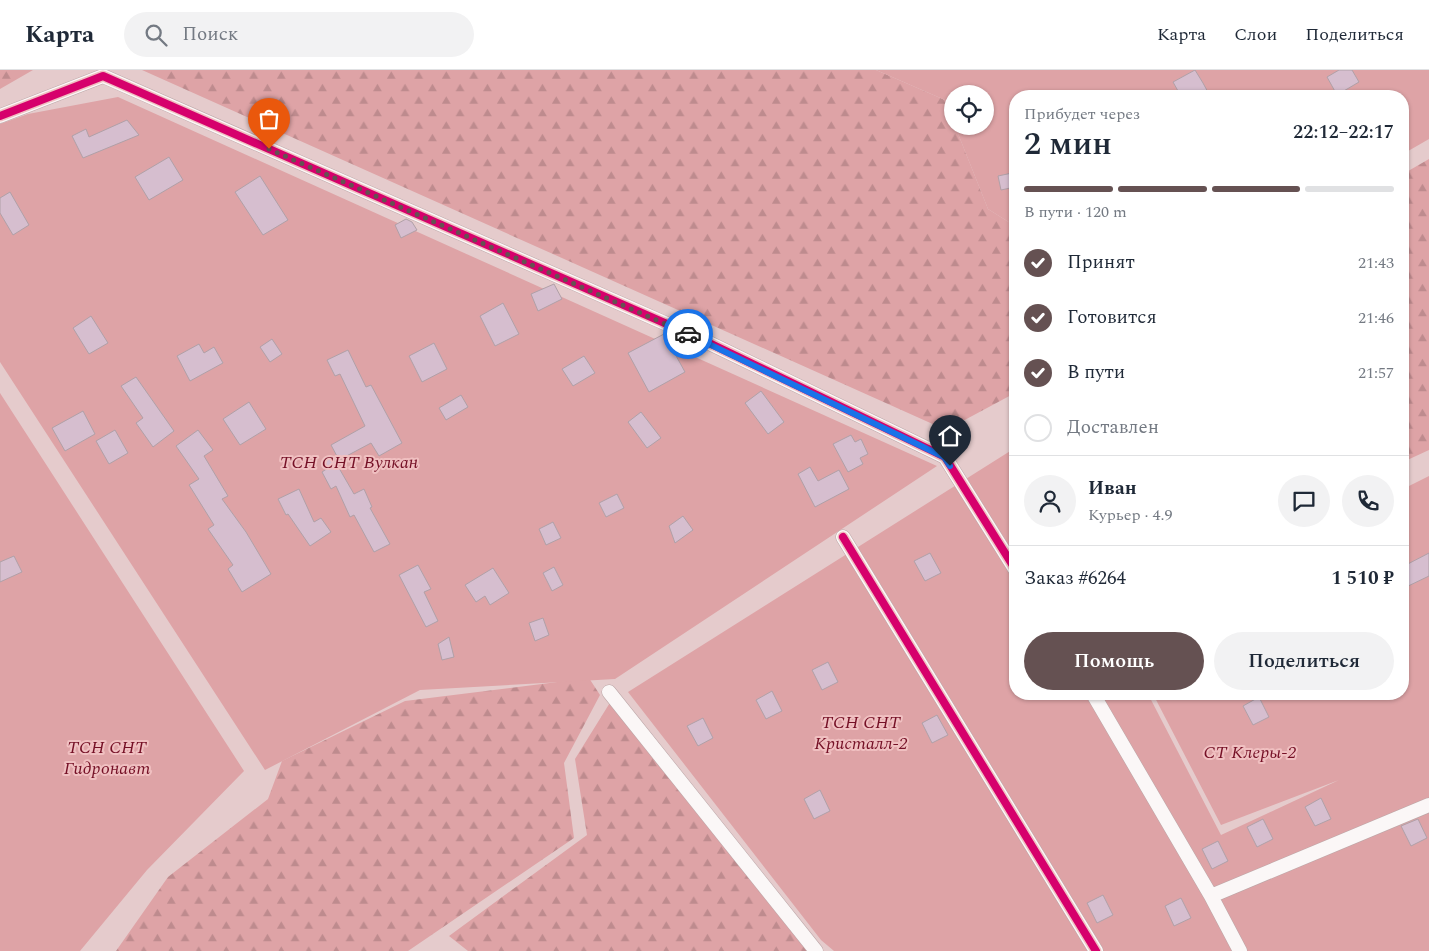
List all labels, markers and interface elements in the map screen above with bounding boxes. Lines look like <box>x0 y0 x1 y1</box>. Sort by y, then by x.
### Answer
search box <box>124 12 474 57</box>
text: Карта <box>25 17 94 53</box>
text: Поиск <box>182 20 238 49</box>
icon: search <box>142 21 170 49</box>
text: Карта <box>1157 21 1206 48</box>
text: Слои <box>1234 21 1277 48</box>
text: Поделиться <box>1305 21 1404 48</box>
map controls <box>944 85 994 135</box>
button: locate <box>944 85 994 135</box>
pin <box>248 98 290 149</box>
text: Прибудет через <box>1024 102 1140 126</box>
icon: bag <box>255 105 283 133</box>
text: 22:12–22:17 <box>1293 118 1394 147</box>
text: 2 мин <box>1024 120 1112 169</box>
text: В пути · 120 m <box>1024 200 1127 224</box>
text: Принят <box>1067 248 1135 277</box>
icon: check <box>1024 249 1052 277</box>
text: 21:43 <box>1358 251 1394 275</box>
text: Готовится <box>1067 303 1157 332</box>
icon: check <box>1024 304 1052 332</box>
text: 21:46 <box>1358 306 1394 330</box>
courier <box>663 309 713 359</box>
icon: car <box>674 320 702 348</box>
text: В пути <box>1067 358 1125 387</box>
icon: check <box>1024 359 1052 387</box>
text: 21:57 <box>1358 361 1394 385</box>
text: Доставлен <box>1067 413 1159 442</box>
pin <box>929 415 971 466</box>
icon: home <box>936 422 964 450</box>
park label: ТСН СНТ Вулкан <box>280 449 419 476</box>
text: Иван <box>1088 474 1137 503</box>
button: person <box>1024 475 1076 527</box>
button: chat <box>1278 475 1330 527</box>
button: phone <box>1342 475 1394 527</box>
text: Курьер · 4.9 <box>1088 503 1173 527</box>
text: Заказ #6264 <box>1024 564 1126 593</box>
text: 1 510 ₽ <box>1331 564 1394 593</box>
button: Помощь <box>1024 632 1204 690</box>
button: Поделиться <box>1214 632 1394 690</box>
park label: ТСН СНТ Кристалл-2 <box>814 709 908 757</box>
park label: ТСН СНТ Гидронавт <box>64 734 150 782</box>
park label: СТ Клеры-2 <box>1204 739 1296 766</box>

